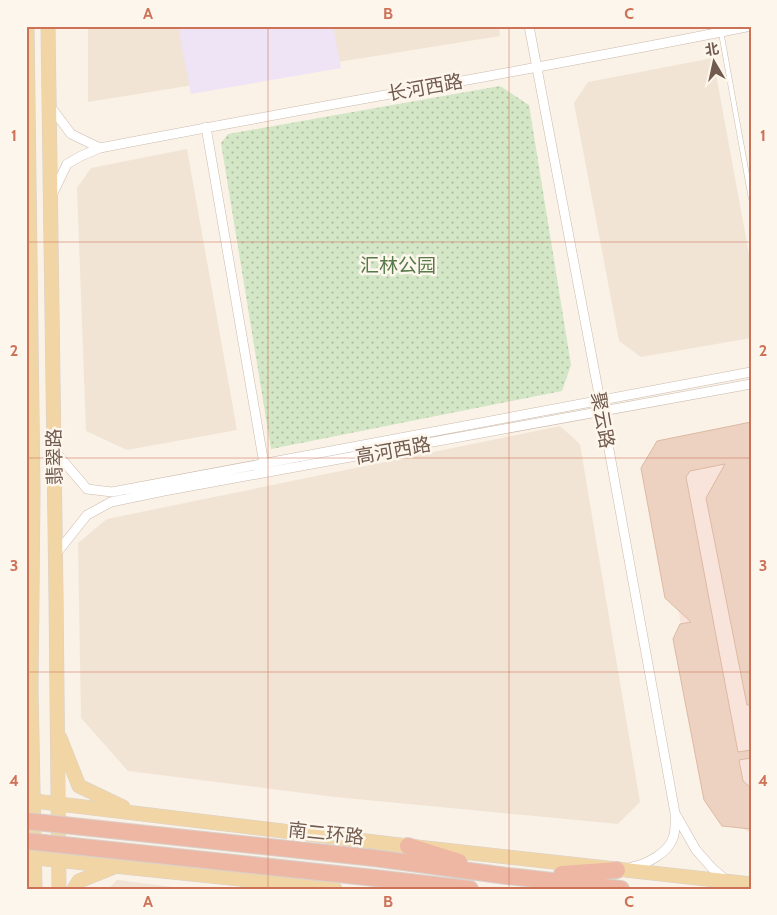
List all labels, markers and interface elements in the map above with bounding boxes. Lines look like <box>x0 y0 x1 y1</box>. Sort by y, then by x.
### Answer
text: A <box>143 4 153 23</box>
text: B <box>383 4 393 23</box>
text: C <box>624 4 634 23</box>
north arrow <box>690 38 740 88</box>
text: 北 <box>704 39 720 59</box>
street label: 长河西路 <box>386 70 465 105</box>
text: 1 <box>11 126 17 145</box>
text: 1 <box>760 126 766 145</box>
park label: 汇林公园 <box>360 254 436 277</box>
text: 2 <box>10 341 18 360</box>
text: 2 <box>759 341 767 360</box>
street label: 聚云路 <box>586 390 619 450</box>
street label: 翡翠路 <box>43 428 66 486</box>
street label: 高河西路 <box>354 433 433 468</box>
text: 3 <box>10 556 18 575</box>
text: 3 <box>759 556 767 575</box>
text: 4 <box>9 771 19 790</box>
text: 4 <box>758 771 768 790</box>
street label: 南二环路 <box>287 818 365 849</box>
text: A <box>143 892 153 911</box>
text: B <box>383 892 393 911</box>
text: C <box>624 892 634 911</box>

